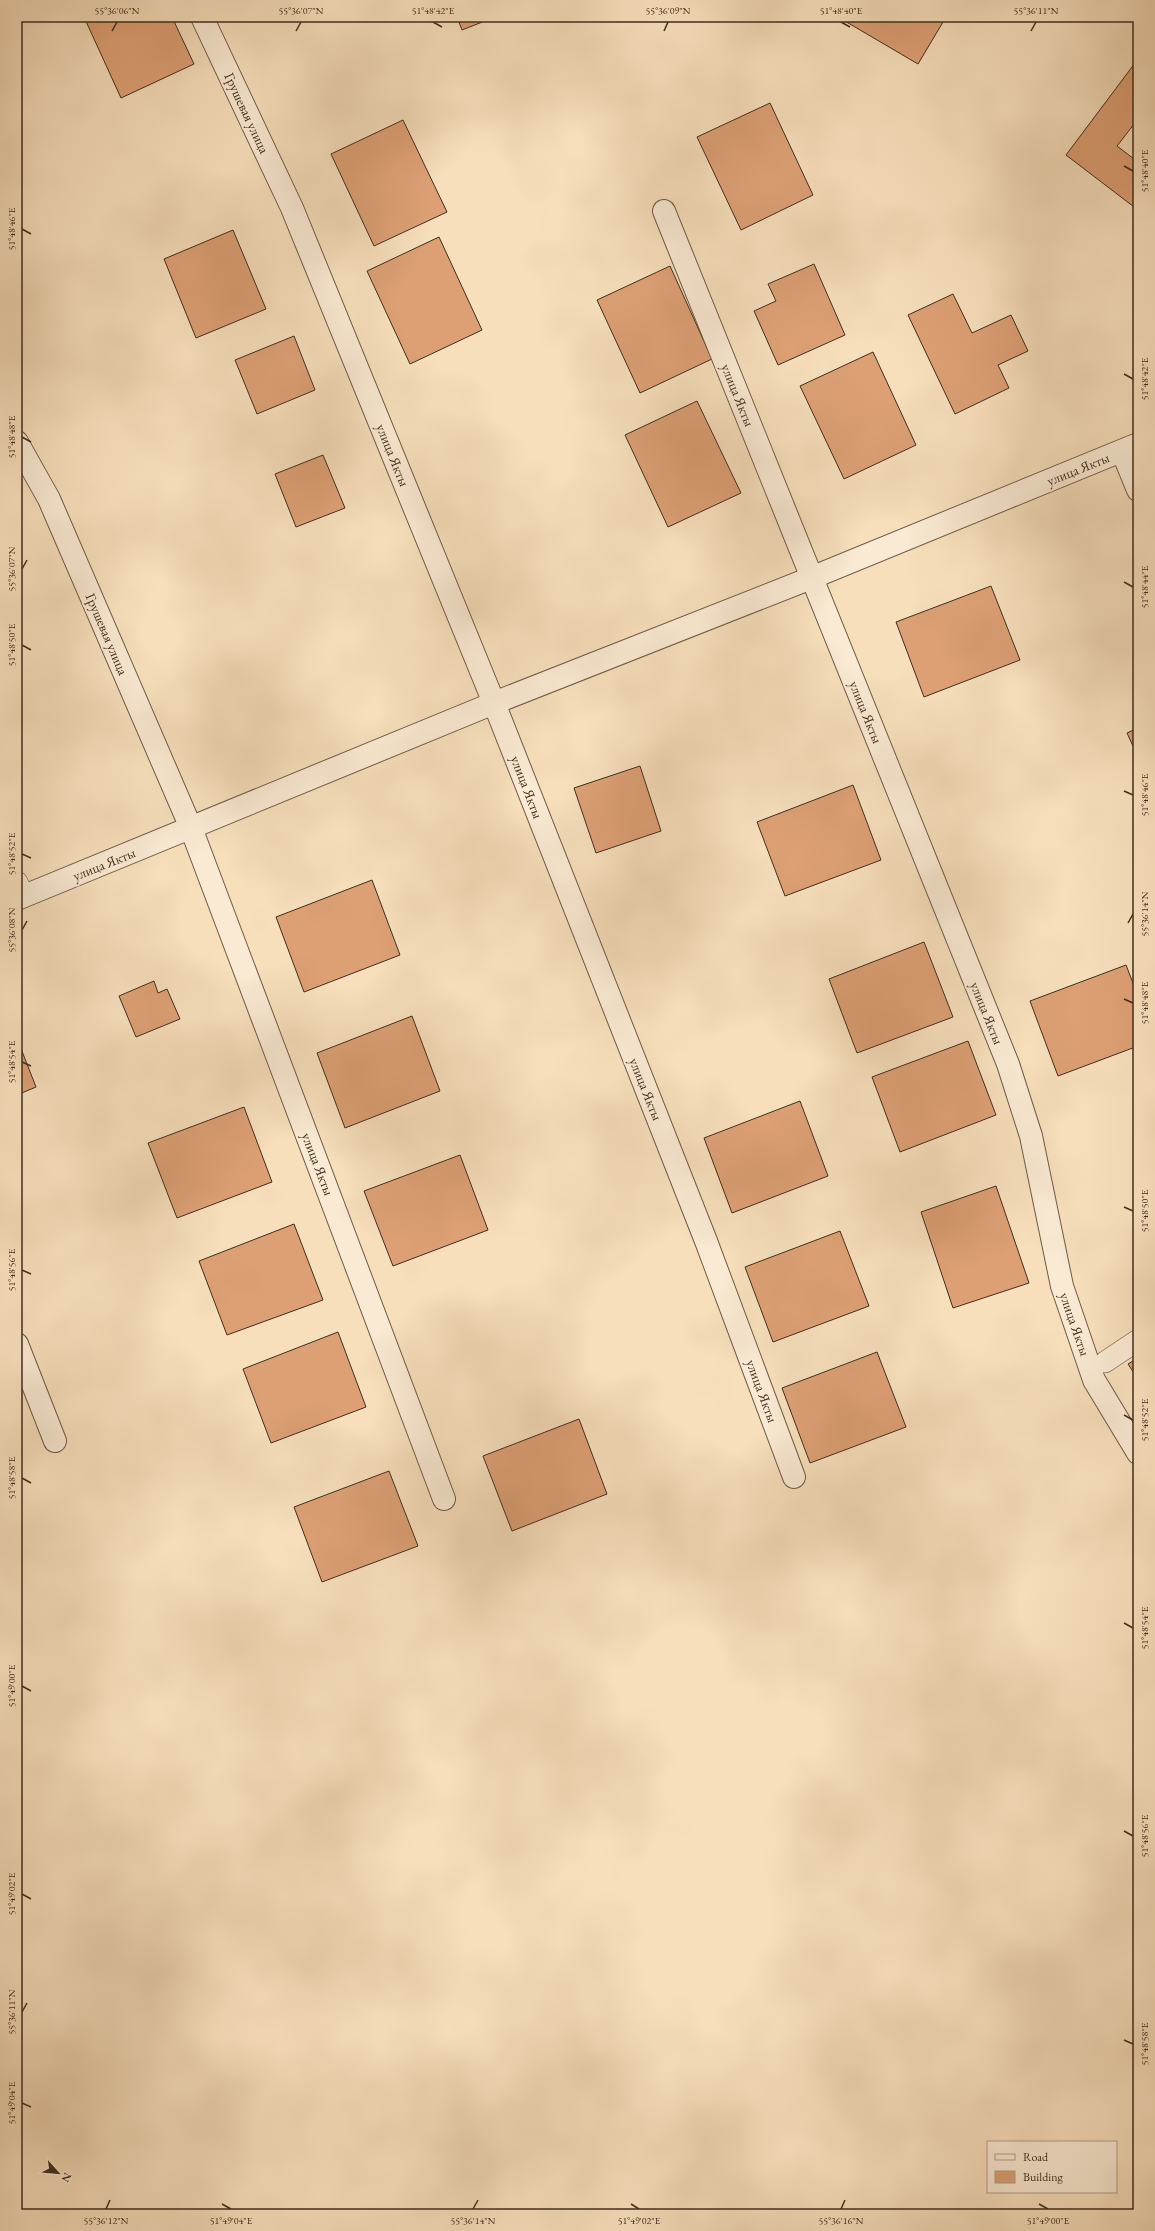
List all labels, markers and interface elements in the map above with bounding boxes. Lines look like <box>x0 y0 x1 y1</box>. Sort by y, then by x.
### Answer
text: 55°36'06"N <box>95 4 140 17</box>
text: 55°36'07"N <box>279 4 324 17</box>
text: 51°48'42"E <box>412 4 455 17</box>
text: 55°36'09"N <box>646 4 691 17</box>
text: 51°48'40"E <box>820 4 863 17</box>
text: 55°36'11"N <box>1014 4 1059 17</box>
street label: Грушевая улица <box>220 70 274 157</box>
text: 51°48'40"E <box>1138 149 1151 192</box>
text: 51°48'46"E <box>5 207 18 250</box>
text: 51°48'42"E <box>1138 357 1151 400</box>
street label: улица Якты <box>717 361 759 429</box>
text: 51°48'48"E <box>5 415 18 458</box>
street label: улица Якты <box>372 421 414 489</box>
street label: улица Якты <box>1044 448 1112 490</box>
text: 55°36'07"N <box>5 546 18 591</box>
text: 51°48'44"E <box>1138 565 1151 608</box>
street label: Грушевая улица <box>82 590 133 678</box>
text: 51°48'50"E <box>5 623 18 666</box>
street label: улица Якты <box>845 678 887 746</box>
street label: улица Якты <box>507 753 547 821</box>
text: 51°48'46"E <box>1138 773 1151 816</box>
text: 51°48'52"E <box>5 832 18 875</box>
street label: улица Якты <box>70 843 138 885</box>
text: 55°36'14"N <box>1138 891 1151 936</box>
text: 55°36'08"N <box>5 907 18 952</box>
street label: улица Якты <box>966 979 1008 1047</box>
text: 51°48'48"E <box>1138 981 1151 1024</box>
text: 51°48'54"E <box>5 1040 18 1083</box>
street label: улица Якты <box>625 1055 667 1123</box>
street label: улица Якты <box>298 1130 338 1198</box>
text: 51°48'50"E <box>1138 1189 1151 1232</box>
text: 51°48'56"E <box>5 1248 18 1291</box>
street label: улица Якты <box>1056 1290 1094 1358</box>
street label: улица Якты <box>742 1357 782 1425</box>
text: 51°48'52"E <box>1138 1398 1151 1441</box>
text: 51°48'58"E <box>5 1456 18 1499</box>
text: 51°48'54"E <box>1138 1606 1151 1649</box>
text: 51°49'00"E <box>5 1664 18 1707</box>
text: 51°48'56"E <box>1138 1814 1151 1857</box>
text: 51°49'02"E <box>5 1872 18 1915</box>
text: 55°36'11"N <box>5 1989 18 2034</box>
text: 51°48'58"E <box>1138 2022 1151 2065</box>
text: 51°49'04"E <box>5 2081 18 2124</box>
legend <box>987 2141 1117 2193</box>
text: Road <box>1023 2149 1049 2165</box>
north arrow <box>38 2153 78 2193</box>
text: Building <box>1023 2169 1064 2185</box>
text: N <box>59 2170 75 2185</box>
text: 55°36'12"N <box>84 2214 129 2227</box>
text: 51°49'04"E <box>210 2214 253 2227</box>
text: 55°36'14"N <box>451 2214 496 2227</box>
text: 51°49'02"E <box>618 2214 661 2227</box>
text: 55°36'16"N <box>819 2214 864 2227</box>
text: 51°49'00"E <box>1027 2214 1070 2227</box>

